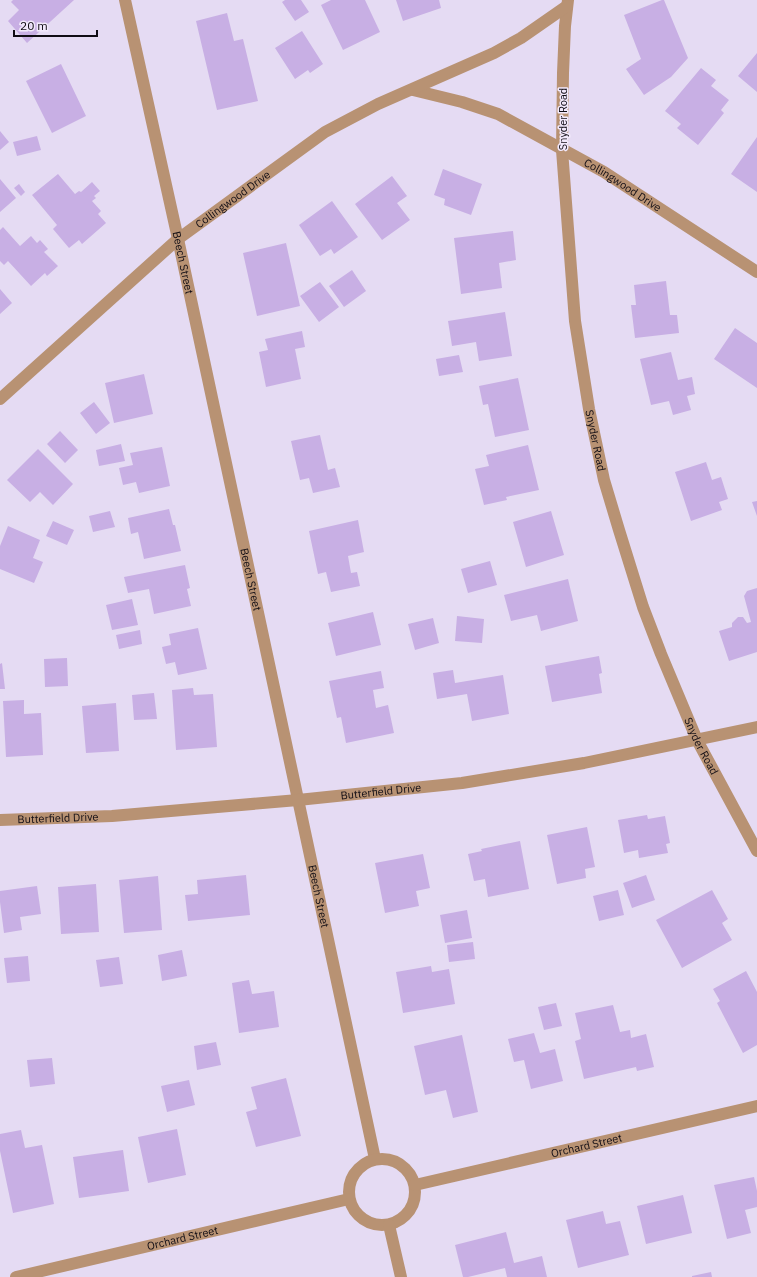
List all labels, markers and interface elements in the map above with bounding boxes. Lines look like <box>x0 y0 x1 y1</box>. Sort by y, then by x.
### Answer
scale bar <box>14 12 97 38</box>
text: 20 m <box>20 18 48 33</box>
street label: Snyder Road <box>556 88 570 150</box>
street label: Collingwood Drive <box>582 155 664 215</box>
street label: Collingwood Drive <box>193 167 273 231</box>
street label: Beech Street <box>169 230 197 295</box>
street label: Snyder Road <box>582 408 609 472</box>
street label: Beech Street <box>237 547 264 612</box>
street label: Snyder Road <box>681 715 721 777</box>
street label: Butterfield Drive <box>340 780 422 803</box>
street label: Butterfield Drive <box>17 809 99 826</box>
street label: Beech Street <box>305 864 332 929</box>
street label: Orchard Street <box>550 1130 624 1160</box>
street label: Orchard Street <box>146 1223 220 1253</box>

